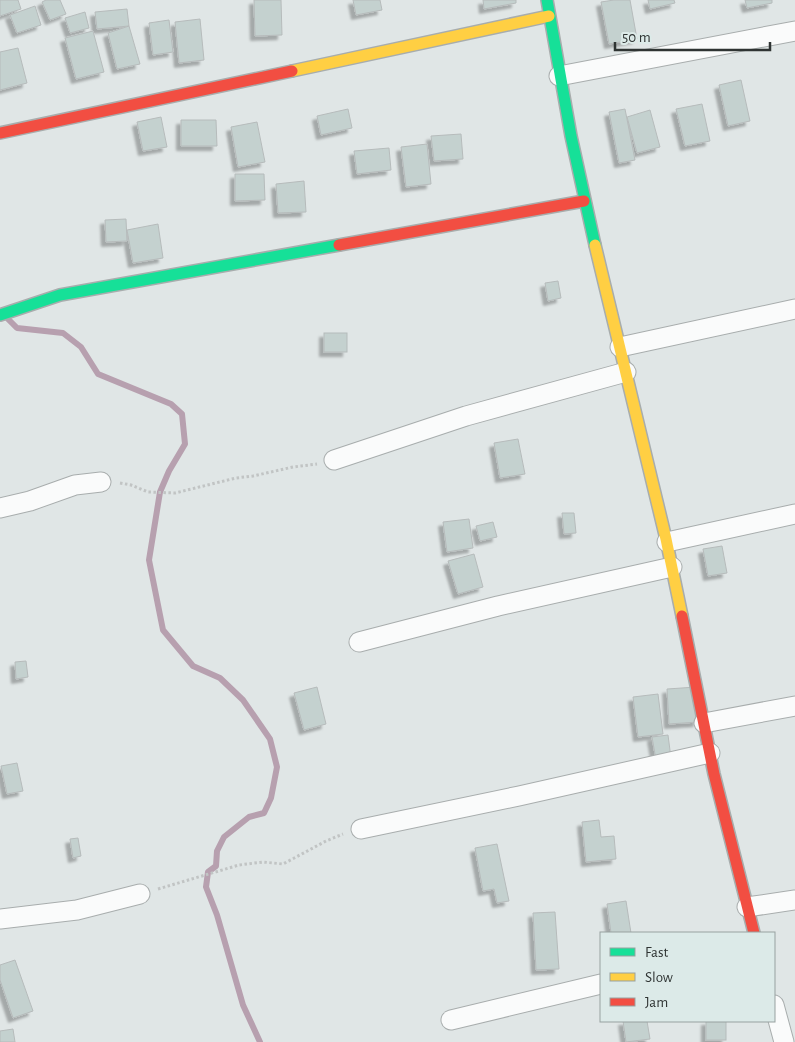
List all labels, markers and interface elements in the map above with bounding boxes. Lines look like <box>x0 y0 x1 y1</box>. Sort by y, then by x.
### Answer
scale bar <box>615 20 770 52</box>
text: 50 m <box>622 30 651 45</box>
legend <box>600 932 775 1022</box>
text: Fast <box>645 945 669 960</box>
text: Slow <box>645 970 673 985</box>
text: Jam <box>645 995 668 1010</box>

